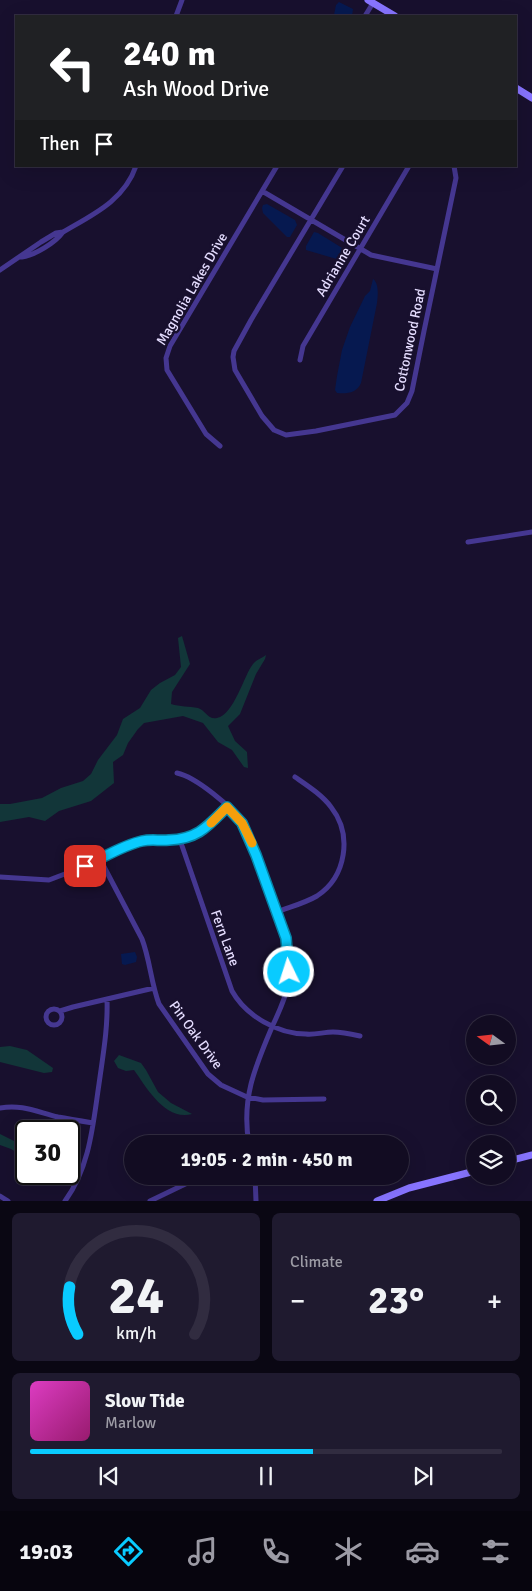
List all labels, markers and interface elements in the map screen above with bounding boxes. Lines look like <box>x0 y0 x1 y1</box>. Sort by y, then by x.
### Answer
text: 240 m <box>123 32 216 75</box>
icon: left <box>40 35 105 100</box>
text: Ash Wood Drive <box>123 75 269 102</box>
icon: arrive <box>90 130 118 158</box>
text: Then <box>40 132 80 156</box>
street label: Adrianne Court <box>312 212 374 299</box>
street label: Magnolia Lakes Drive <box>153 230 231 348</box>
street label: Cottonwood Road <box>391 287 429 393</box>
pin <box>64 845 106 887</box>
icon: arrive <box>71 852 99 880</box>
street label: Fern Lane <box>207 908 243 968</box>
position arrow <box>262 945 314 997</box>
street label: Pin Oak Drive <box>166 998 226 1072</box>
north arrow <box>466 1015 516 1065</box>
map controls <box>466 1015 516 1185</box>
button: search <box>466 1075 516 1125</box>
speed limit sign: 30 <box>15 1120 80 1185</box>
button: layers <box>466 1135 516 1185</box>
text: 19:05 · 2 min · 450 m <box>180 1148 353 1172</box>
text: Climate <box>290 1252 343 1272</box>
text: 24 <box>108 1264 164 1328</box>
text: 23° <box>368 1277 424 1324</box>
text: − <box>290 1284 305 1318</box>
text: + <box>487 1284 502 1318</box>
text: km/h <box>116 1322 156 1344</box>
text: Slow Tide <box>105 1389 185 1413</box>
text: Marlow <box>105 1413 156 1433</box>
icon: previous <box>95 1462 123 1490</box>
icon: pause <box>252 1462 280 1490</box>
icon: next <box>409 1462 437 1490</box>
icon: directions <box>111 1534 146 1569</box>
icon: music <box>185 1534 220 1569</box>
icon: phone <box>258 1534 293 1569</box>
icon: climate <box>331 1534 366 1569</box>
icon: car <box>405 1534 440 1569</box>
icon: filters <box>478 1534 513 1569</box>
text: 19:03 <box>19 1538 73 1565</box>

